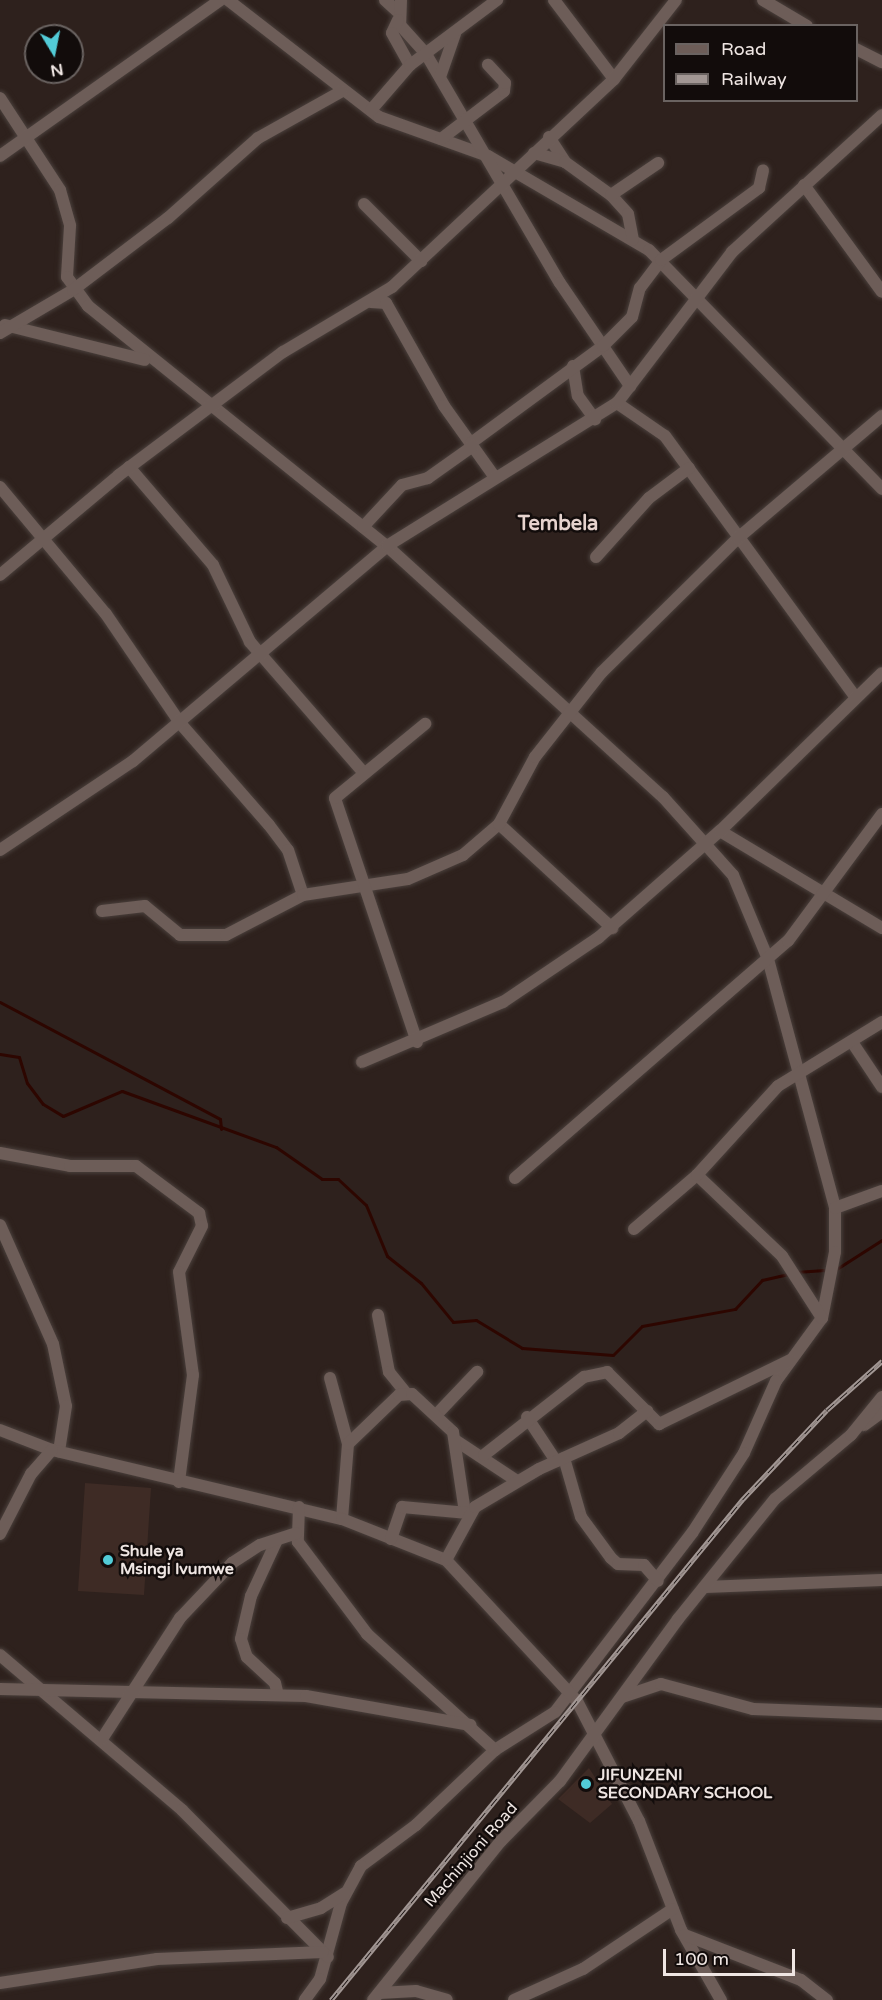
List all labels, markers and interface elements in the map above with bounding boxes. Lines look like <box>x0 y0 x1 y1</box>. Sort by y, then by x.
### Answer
north arrow <box>24 24 84 84</box>
legend <box>663 24 858 102</box>
text: Road <box>721 38 766 60</box>
text: N <box>49 59 65 81</box>
text: Railway <box>721 68 787 90</box>
district label: Tembela <box>518 512 598 536</box>
place label: Shule ya Msingi Ivumwe <box>120 1541 234 1579</box>
marker: Shule ya Msingi Ivumwe <box>101 1553 115 1567</box>
place label: JIFUNZENI SECONDARY SCHOOL <box>598 1765 772 1803</box>
marker: JIFUNZENI SECONDARY SCHOOL <box>579 1777 593 1791</box>
street label: Machinjioni Road <box>420 1799 522 1911</box>
scale bar <box>666 1937 798 1975</box>
text: 100 m <box>674 1948 729 1970</box>

